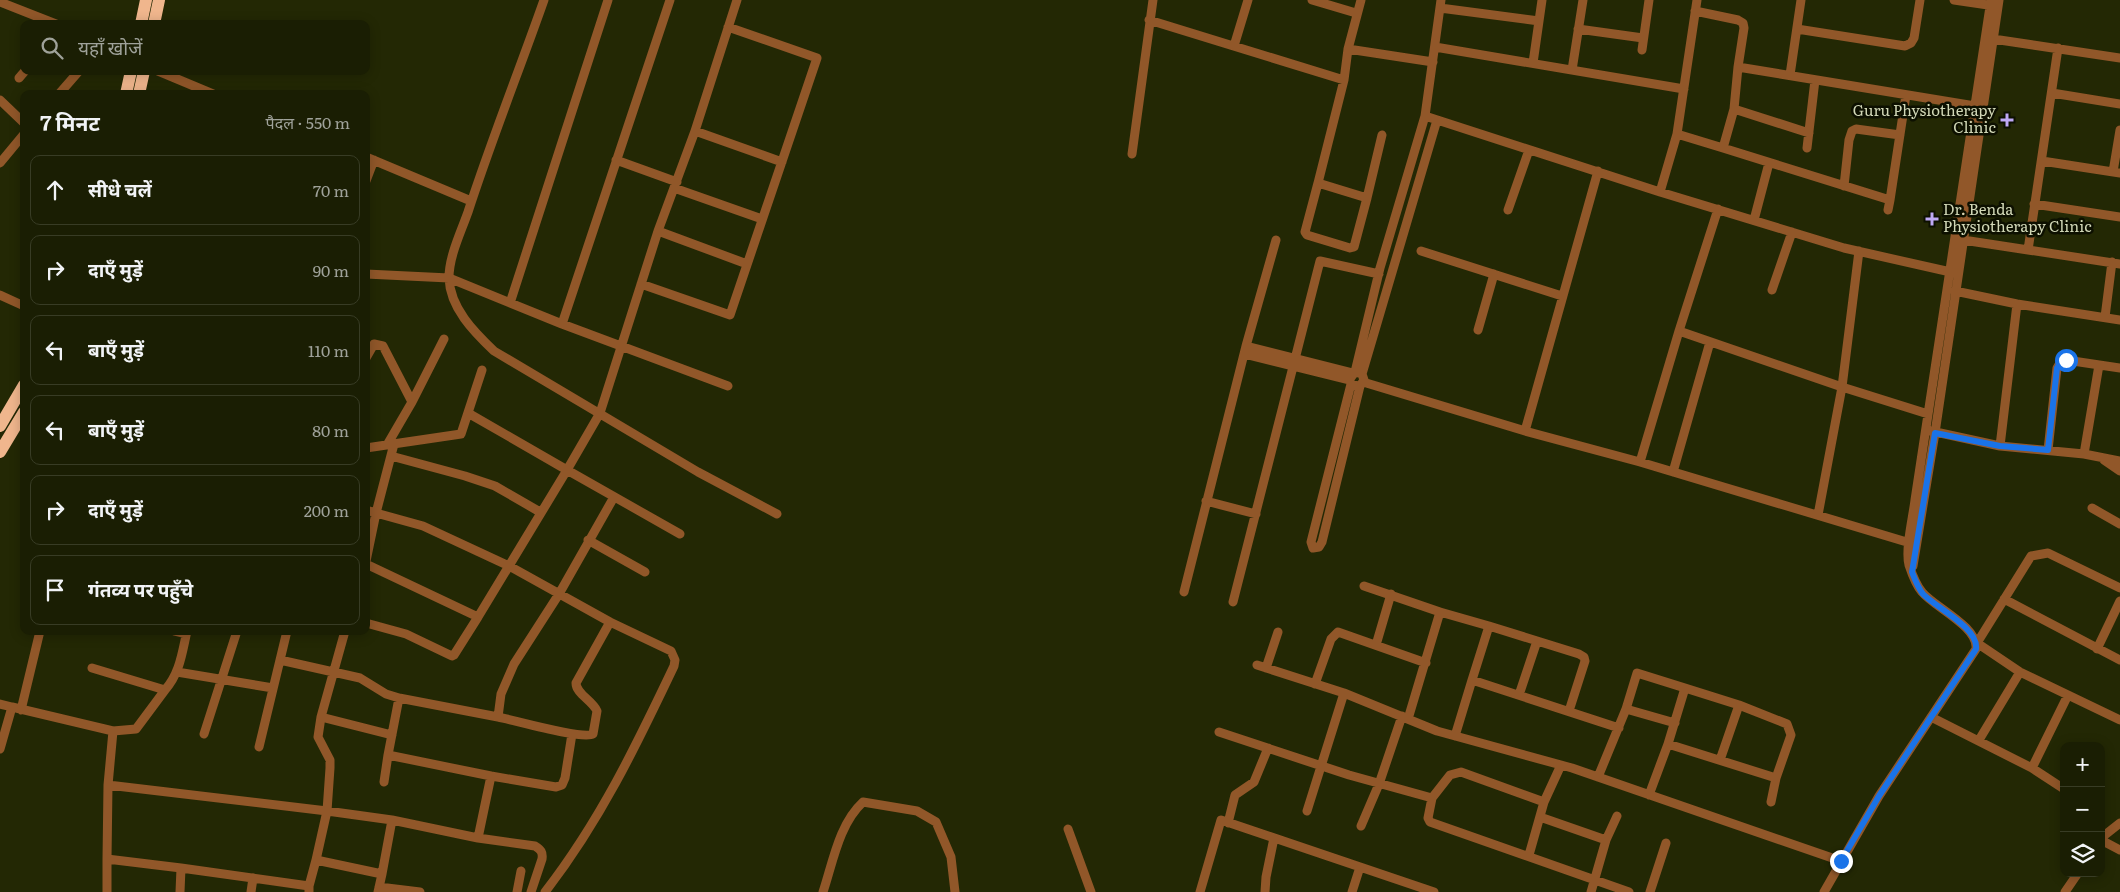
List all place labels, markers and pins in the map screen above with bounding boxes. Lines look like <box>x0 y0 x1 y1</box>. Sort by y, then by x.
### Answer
place label: Guru Physiotherapy Clinic <box>1853 98 1997 138</box>
marker: Guru Physiotherapy Clinic <box>2000 113 2014 127</box>
place label: Dr. Benda Physiotherapy Clinic <box>1943 197 2092 237</box>
marker: Dr. Benda Physiotherapy Clinic <box>1925 212 1939 226</box>

